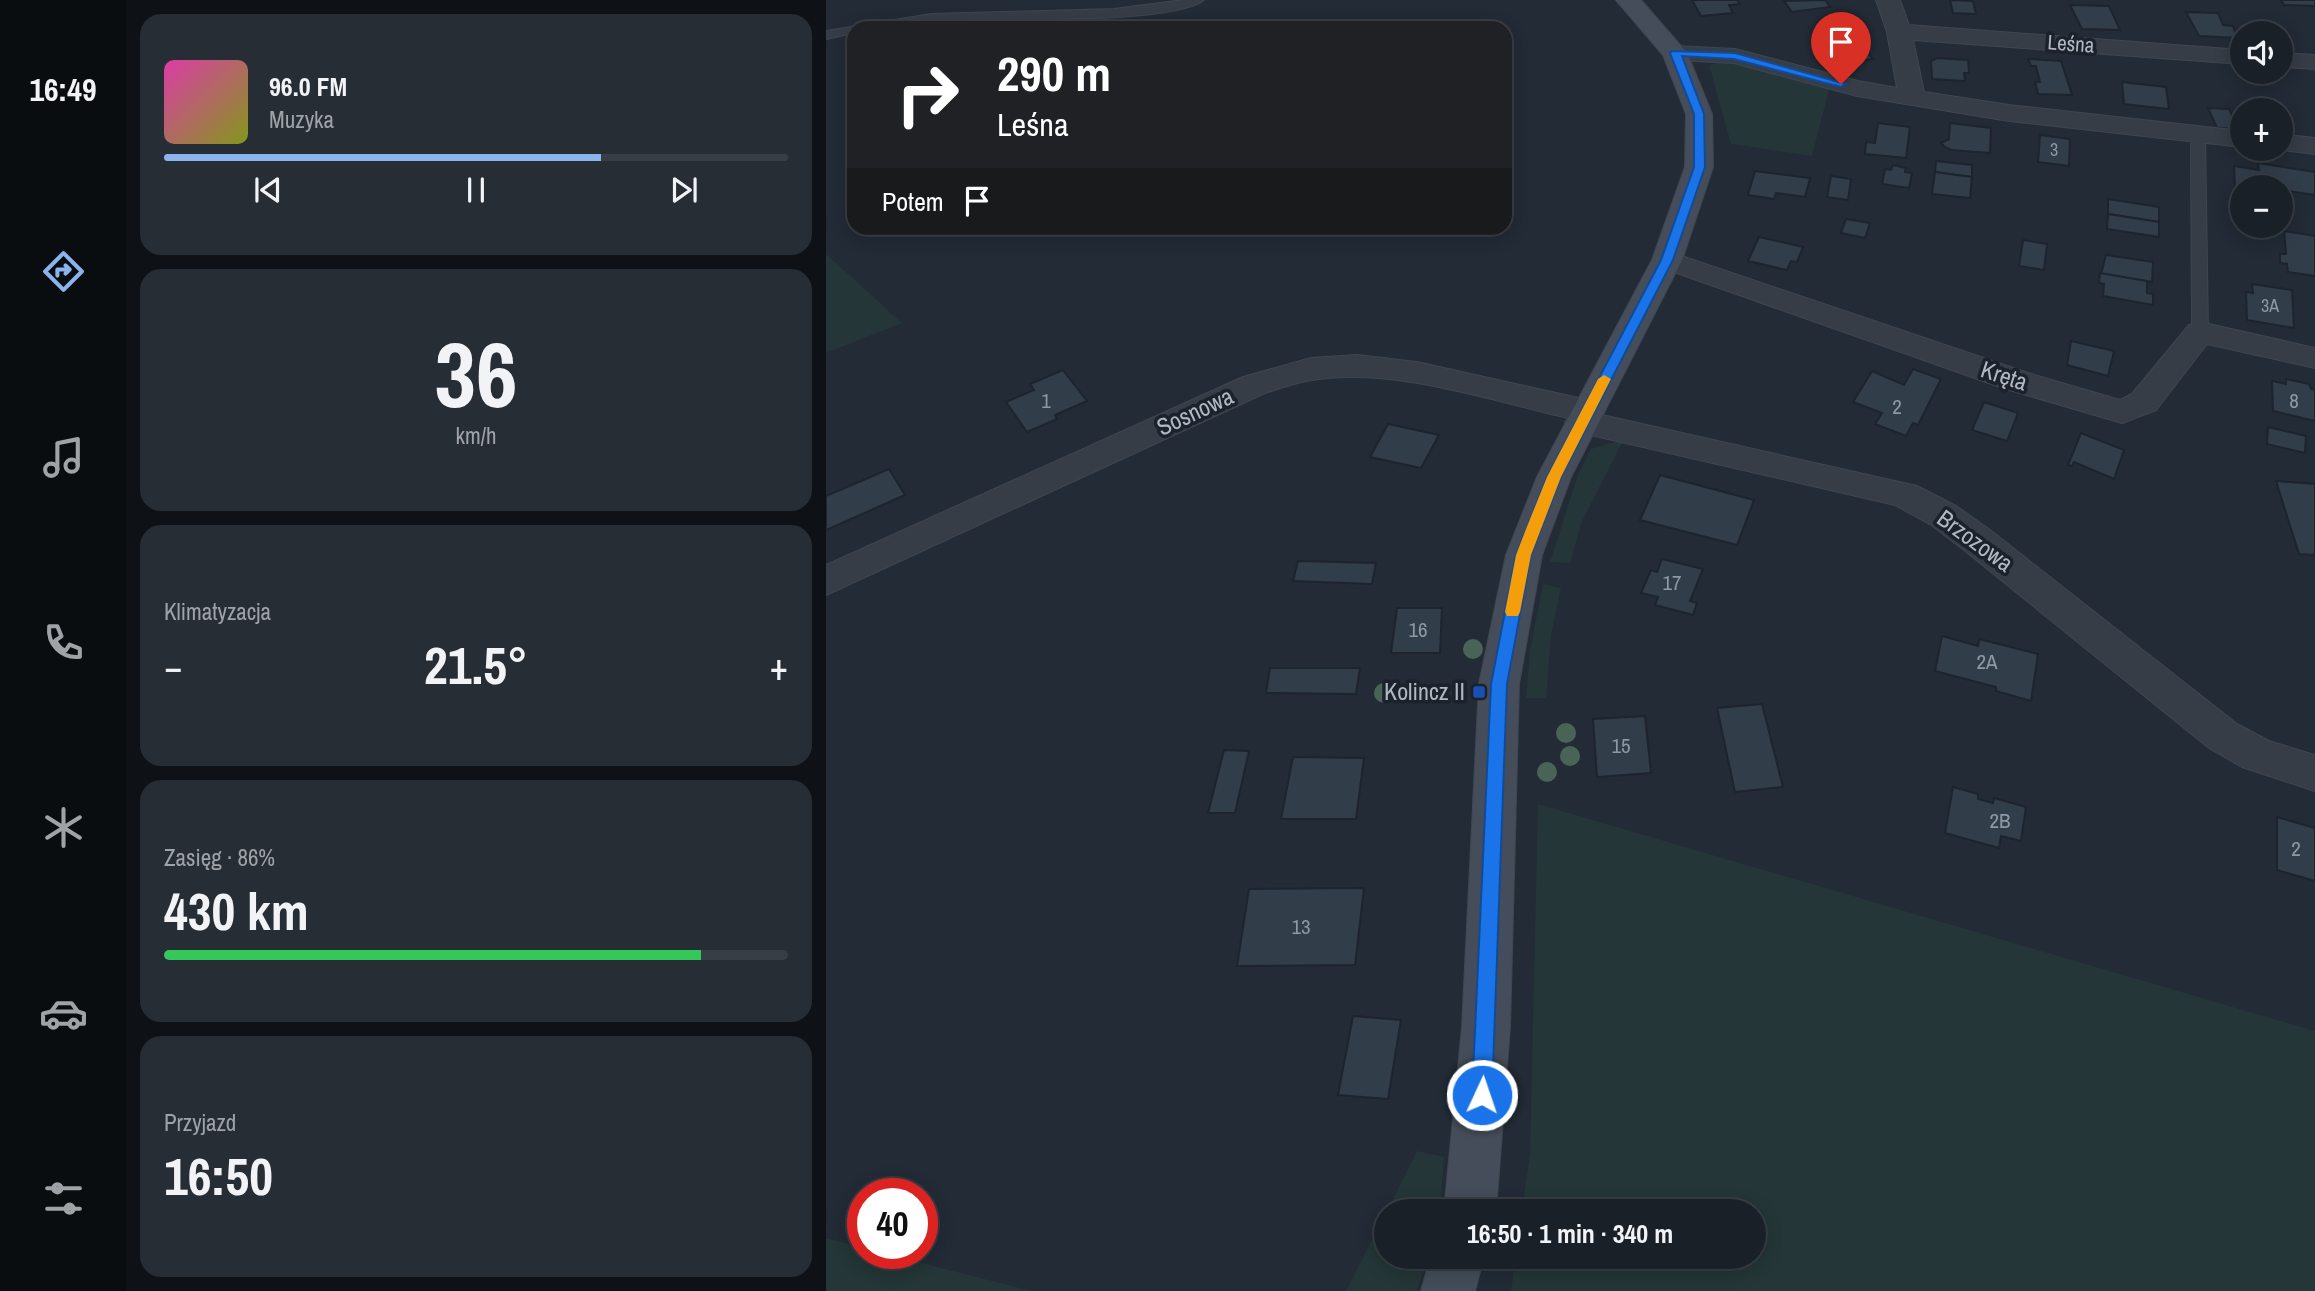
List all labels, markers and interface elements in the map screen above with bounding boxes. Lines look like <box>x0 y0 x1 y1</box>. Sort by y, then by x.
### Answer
pin <box>1811 12.0 1871 84</box>
map controls <box>2230 21 2293 238</box>
button: sound <box>2230 21 2293 84</box>
icon: arrive <box>1822 23 1860 61</box>
street label: Leśna <box>2047 27 2096 60</box>
text: 290 m <box>997 40 1111 106</box>
icon: right <box>882 49 973 140</box>
text: 16:49 <box>29 68 97 111</box>
text: 96.0 FM <box>269 69 347 104</box>
button: + <box>2230 98 2293 161</box>
text: Leśna <box>997 103 1069 146</box>
text: Muzyka <box>269 104 334 135</box>
house number: 3 <box>2050 137 2058 162</box>
icon: previous <box>249 171 287 209</box>
icon: pause <box>457 171 495 209</box>
icon: next <box>665 171 703 209</box>
button: − <box>2230 175 2293 238</box>
icon: arrive <box>958 182 996 220</box>
text: Potem <box>882 184 944 219</box>
icon: directions <box>39 247 88 296</box>
house number: 3A <box>2261 293 2279 318</box>
text: 36 <box>435 313 518 435</box>
street label: Kręta <box>1977 353 2032 398</box>
street label: Sosnowa <box>1151 379 1238 443</box>
house number: 1 <box>1041 386 1051 415</box>
house number: 8 <box>2289 386 2299 415</box>
house number: 2 <box>1892 392 1902 421</box>
text: km/h <box>456 420 496 451</box>
icon: music <box>39 433 88 482</box>
street label: Brzozowa <box>1931 502 2020 579</box>
house number: 17 <box>1662 568 1682 597</box>
text: Klimatyzacja <box>164 596 271 627</box>
house number: 16 <box>1408 615 1428 644</box>
icon: phone <box>39 618 88 667</box>
text: 21.5° <box>424 630 528 700</box>
text: − <box>164 641 182 692</box>
text: + <box>770 641 788 692</box>
house number: 2A <box>1976 647 1998 676</box>
place label: Kolincz II <box>1384 675 1465 707</box>
marker: Kolincz II <box>1471 684 1487 700</box>
house number: 15 <box>1611 731 1631 760</box>
icon: climate <box>39 803 88 852</box>
house number: 2B <box>1989 806 2011 835</box>
house number: 2 <box>2291 834 2301 863</box>
text: Zasięg · 86% <box>164 842 275 873</box>
text: 430 km <box>164 876 309 946</box>
house number: 13 <box>1291 912 1311 941</box>
icon: car <box>39 989 88 1038</box>
position arrow <box>1445 1058 1519 1132</box>
text: Przyjazd <box>164 1107 236 1138</box>
text: 16:50 <box>164 1141 273 1211</box>
icon: filters <box>39 1174 88 1223</box>
speed limit sign: 40 <box>847 1178 938 1269</box>
text: 16:50 · 1 min · 340 m <box>1467 1216 1673 1251</box>

